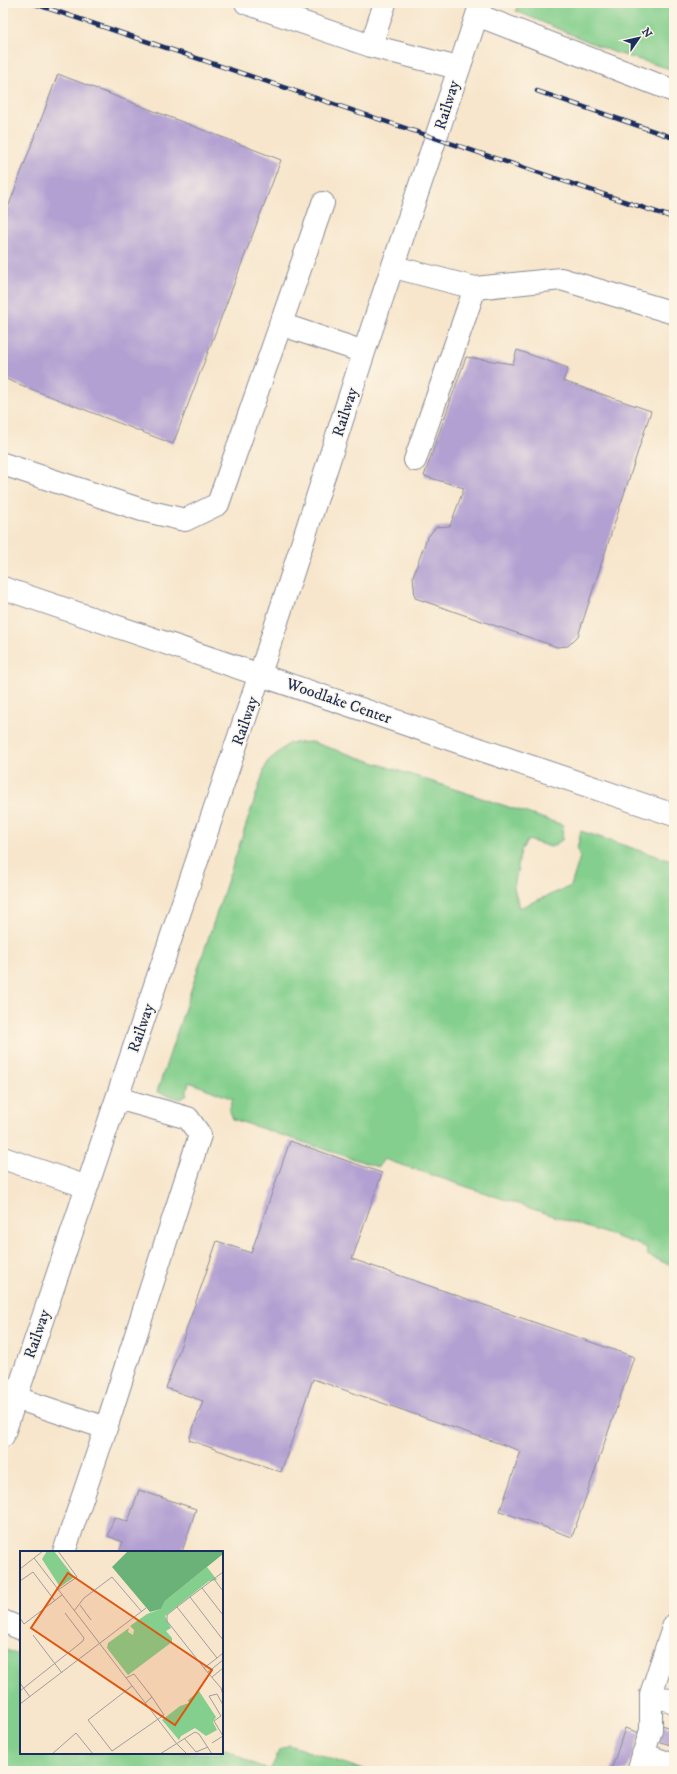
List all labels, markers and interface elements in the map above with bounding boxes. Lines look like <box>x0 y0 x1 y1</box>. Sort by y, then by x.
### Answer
north arrow <box>619 18 659 58</box>
text: N <box>638 25 655 41</box>
street label: Railway <box>430 77 464 132</box>
street label: Railway <box>328 384 362 439</box>
street label: Woodlake Center <box>283 673 394 728</box>
street label: Railway <box>227 693 263 748</box>
street label: Railway <box>123 1000 159 1055</box>
street label: Railway <box>19 1306 55 1361</box>
inset map <box>20 1551 223 1754</box>

